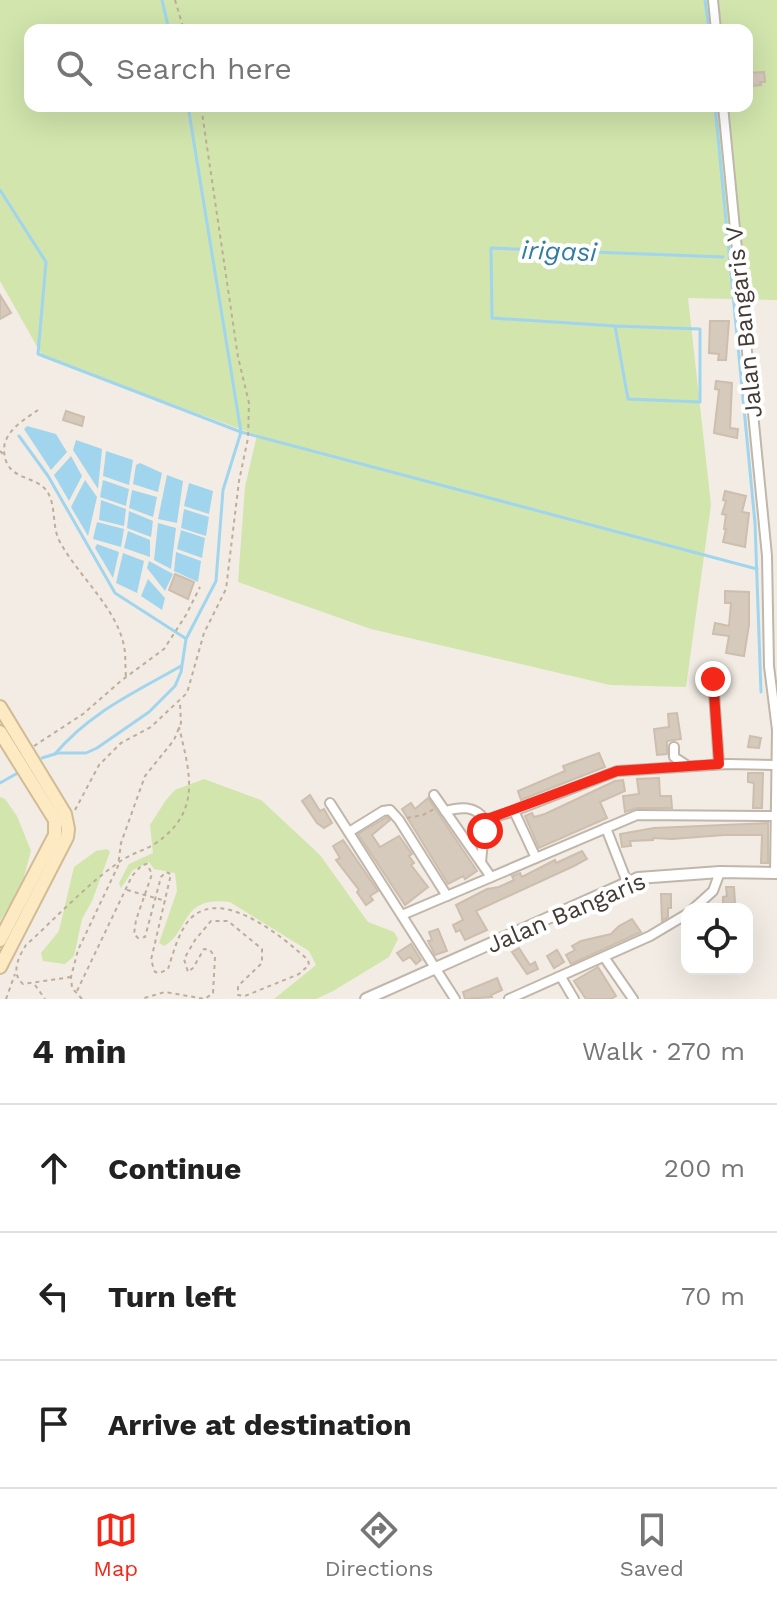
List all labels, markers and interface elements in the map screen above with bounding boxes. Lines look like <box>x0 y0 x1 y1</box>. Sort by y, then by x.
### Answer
search box <box>24 24 753 112</box>
icon: search <box>52 46 96 90</box>
text: Search here <box>116 51 292 86</box>
street label: Jalan Bangaris V <box>720 225 768 419</box>
water label: irigasi <box>521 235 599 267</box>
route end <box>695 661 731 697</box>
route start <box>467 813 503 849</box>
street label: Jalan Bangaris <box>482 867 650 959</box>
map controls <box>681 903 753 975</box>
button: locate <box>681 903 753 975</box>
text: 4 min <box>32 1031 127 1071</box>
text: Walk · 270 m <box>582 1036 745 1066</box>
icon: ahead <box>32 1146 76 1190</box>
text: Continue <box>108 1151 241 1186</box>
text: 200 m <box>664 1153 745 1183</box>
icon: left <box>32 1274 76 1318</box>
text: Turn left <box>108 1279 236 1314</box>
text: 70 m <box>681 1281 745 1311</box>
icon: arrive <box>32 1402 76 1446</box>
text: Arrive at destination <box>108 1407 412 1442</box>
tab: Map <box>93 1508 138 1581</box>
tab: Directions <box>325 1508 433 1581</box>
tab: Saved <box>620 1508 684 1581</box>

